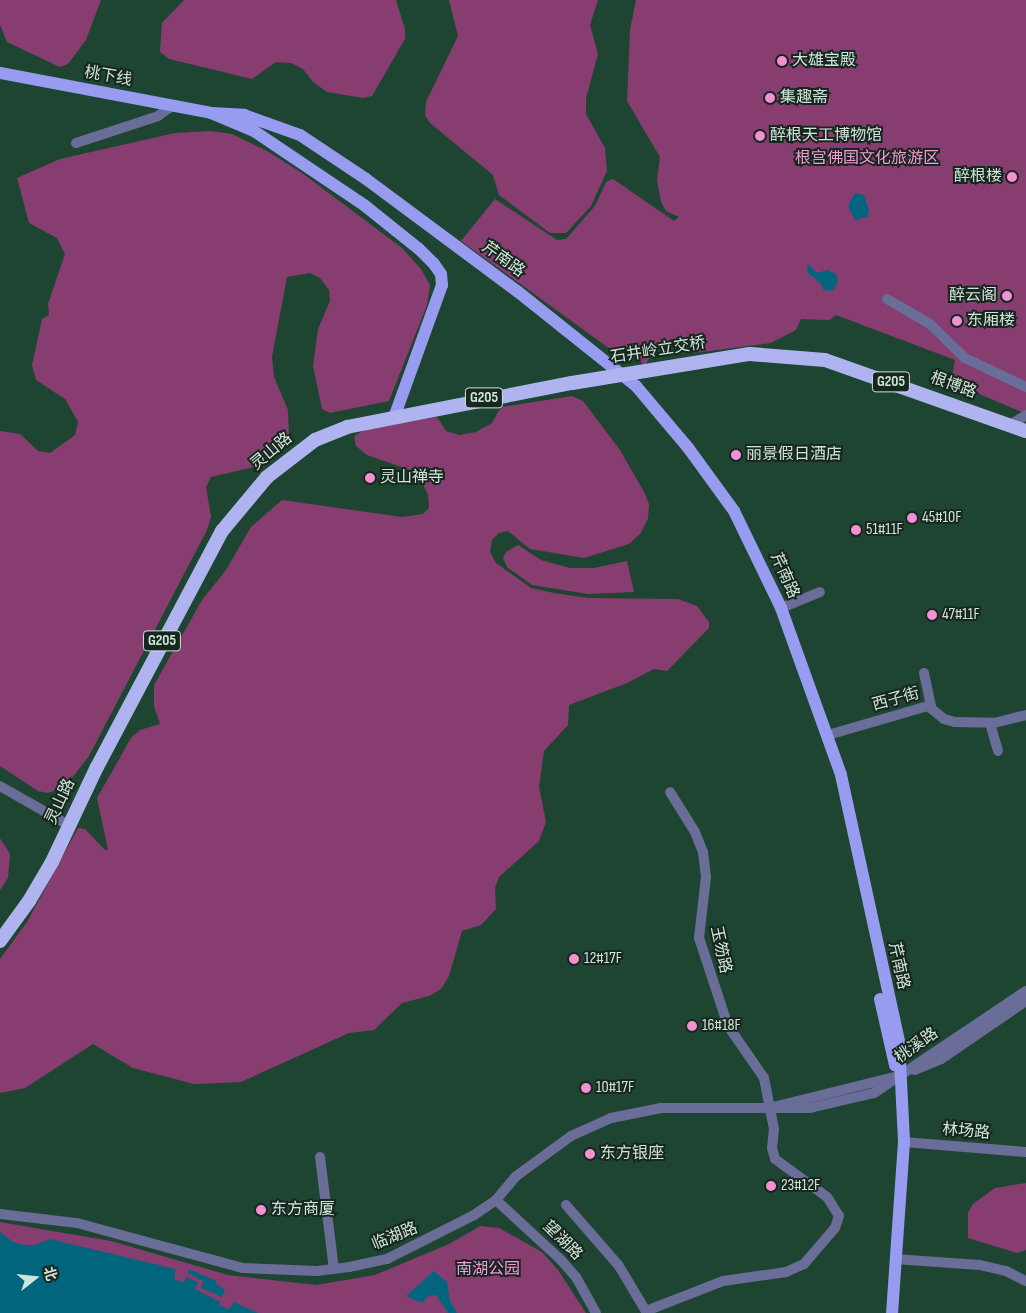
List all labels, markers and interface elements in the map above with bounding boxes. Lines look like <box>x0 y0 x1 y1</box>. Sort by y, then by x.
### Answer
place label: 大雄宝殿 <box>792 51 856 71</box>
marker: 大雄宝殿 <box>776 55 788 67</box>
street label: 桃下线 <box>83 63 133 91</box>
place label: 集趣斋 <box>780 88 828 108</box>
marker: 集趣斋 <box>764 92 776 104</box>
place label: 醉根天工博物馆 <box>770 126 882 146</box>
marker: 醉根天工博物馆 <box>754 130 766 142</box>
park label: 根宫佛国文化旅游区 <box>795 149 939 169</box>
place label: 醉根楼 <box>954 167 1002 187</box>
marker: 醉根楼 <box>1006 171 1018 183</box>
street label: 芹南路 <box>478 238 528 282</box>
place label: 醉云阁 <box>949 286 997 306</box>
marker: 醉云阁 <box>1001 290 1013 302</box>
place label: 东厢楼 <box>967 311 1015 331</box>
marker: 东厢楼 <box>951 315 963 327</box>
street label: 石井岭立交桥 <box>609 334 707 368</box>
street label: 根博路 <box>927 369 979 403</box>
road number: G205 <box>871 370 911 394</box>
road number: G205 <box>464 386 504 410</box>
street label: 灵山路 <box>247 429 297 475</box>
place label: 丽景假日酒店 <box>746 445 842 465</box>
marker: 丽景假日酒店 <box>730 449 742 461</box>
place label: 灵山禅寺 <box>380 468 444 488</box>
marker: 灵山禅寺 <box>364 472 376 484</box>
place label: 45#10F <box>922 508 961 528</box>
marker: 45#10F <box>906 512 918 524</box>
place label: 51#11F <box>866 520 903 540</box>
marker: 51#11F <box>850 524 862 536</box>
street label: 芹南路 <box>765 550 803 602</box>
place label: 47#11F <box>942 605 980 625</box>
marker: 47#11F <box>926 609 938 621</box>
road number: G205 <box>142 628 182 654</box>
street label: 西子街 <box>870 685 922 715</box>
street label: 灵山路 <box>42 776 80 828</box>
street label: 玉笏路 <box>706 925 734 975</box>
street label: 芹南路 <box>884 941 912 991</box>
place label: 12#17F <box>584 949 622 969</box>
marker: 12#17F <box>568 953 580 965</box>
place label: 16#18F <box>702 1016 741 1036</box>
marker: 16#18F <box>686 1020 698 1032</box>
street label: 桃溪路 <box>892 1024 942 1068</box>
place label: 10#17F <box>596 1078 634 1098</box>
marker: 10#17F <box>580 1082 592 1094</box>
street label: 林场路 <box>941 1120 991 1144</box>
place label: 东方银座 <box>600 1144 664 1164</box>
marker: 东方银座 <box>584 1148 596 1160</box>
place label: 23#12F <box>781 1176 820 1196</box>
marker: 23#12F <box>765 1180 777 1192</box>
place label: 东方商厦 <box>271 1200 335 1220</box>
marker: 东方商厦 <box>255 1204 267 1216</box>
street label: 望湖路 <box>538 1217 586 1265</box>
street label: 临湖路 <box>369 1219 421 1255</box>
north arrow <box>10 1253 60 1303</box>
park label: 南湖公园 <box>456 1260 520 1280</box>
text: 北 <box>40 1265 60 1283</box>

